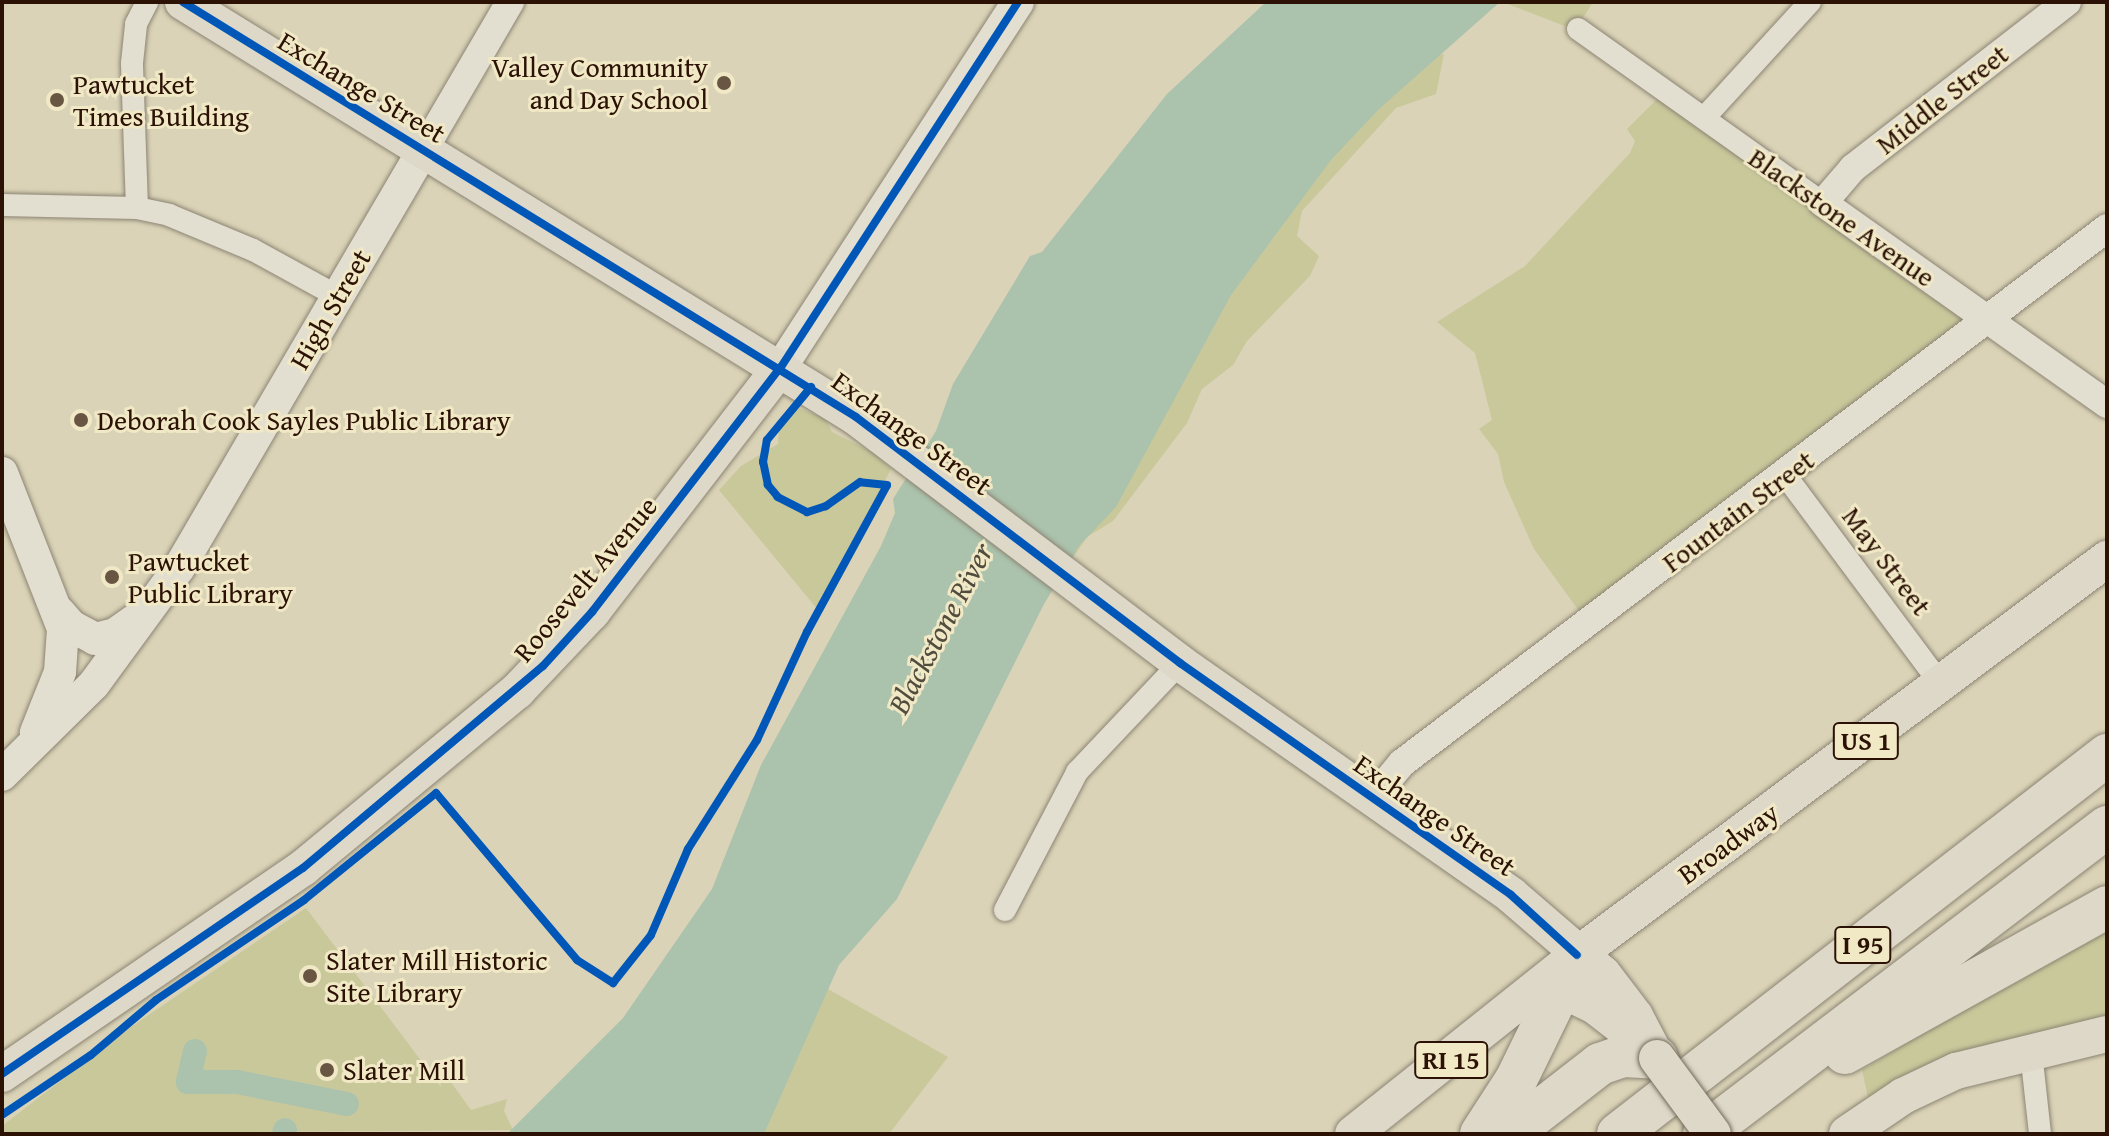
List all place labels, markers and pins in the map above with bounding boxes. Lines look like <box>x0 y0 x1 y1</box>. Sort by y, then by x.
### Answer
place label: Valley Community and Day School <box>491 50 708 116</box>
place label: Pawtucket Times Building <box>73 67 249 133</box>
marker: Valley Community and Day School <box>715 74 733 92</box>
marker: Pawtucket Times Building <box>48 91 66 109</box>
place label: Deborah Cook Sayles Public Library <box>97 403 511 437</box>
marker: Deborah Cook Sayles Public Library <box>72 411 90 429</box>
place label: Pawtucket Public Library <box>128 544 293 610</box>
marker: Pawtucket Public Library <box>103 568 121 586</box>
place label: Slater Mill Historic Site Library <box>326 943 548 1009</box>
marker: Slater Mill Historic Site Library <box>301 967 319 985</box>
place label: Slater Mill <box>343 1053 465 1087</box>
marker: Slater Mill <box>318 1061 336 1079</box>

